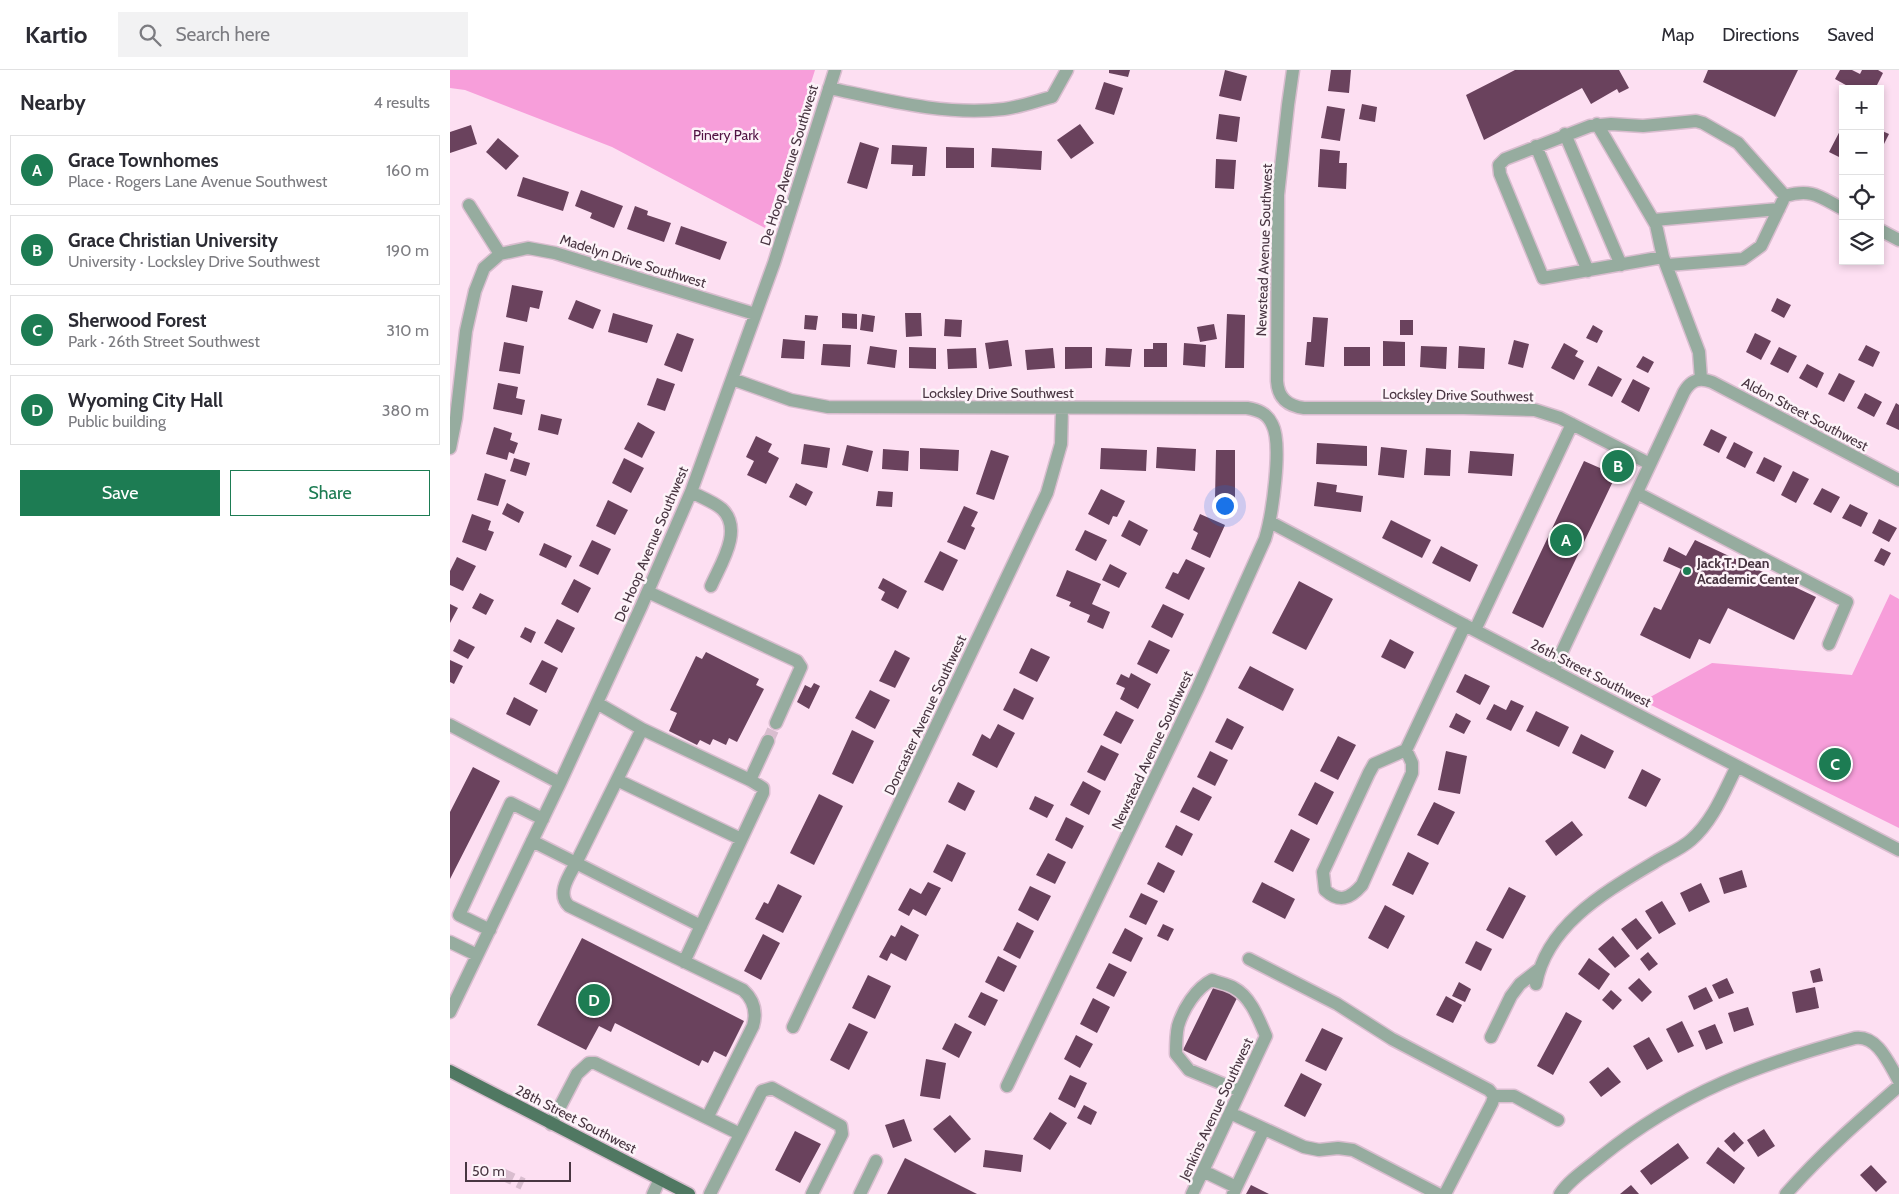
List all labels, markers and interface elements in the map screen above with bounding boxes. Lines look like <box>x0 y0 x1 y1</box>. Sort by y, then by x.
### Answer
search box <box>118 12 468 57</box>
text: Kartio <box>25 20 88 49</box>
icon: search <box>136 21 164 49</box>
text: Search here <box>176 23 270 46</box>
text: Map <box>1661 24 1694 46</box>
text: Directions <box>1722 24 1799 46</box>
text: Saved <box>1827 24 1874 46</box>
street label: De Hoop Avenue Southwest <box>756 82 822 248</box>
map controls <box>1839 85 1884 265</box>
button: + <box>1839 85 1884 130</box>
text: Nearby <box>20 90 86 115</box>
text: 4 results <box>373 93 430 112</box>
park label: Pinery Park <box>693 126 760 144</box>
button: − <box>1839 130 1884 175</box>
text: Grace Townhomes <box>68 149 219 172</box>
text: A <box>32 161 42 180</box>
text: 160 m <box>386 161 429 180</box>
street label: Newstead Avenue Southwest <box>1252 163 1276 337</box>
text: Place · Rogers Lane Avenue Southwest <box>68 172 327 191</box>
button: locate <box>1839 175 1884 220</box>
button: layers <box>1839 220 1884 265</box>
text: Grace Christian University <box>68 229 278 252</box>
street label: Madelyn Drive Southwest <box>558 230 709 292</box>
text: B <box>32 241 42 260</box>
text: 190 m <box>386 241 429 260</box>
text: University · Locksley Drive Southwest <box>68 252 320 271</box>
text: Sherwood Forest <box>68 309 207 332</box>
text: C <box>32 321 42 340</box>
text: 310 m <box>386 321 429 340</box>
text: Park · 26th Street Southwest <box>68 332 260 351</box>
street label: Aldon Street Southwest <box>1739 373 1871 455</box>
street label: Locksley Drive Southwest <box>922 384 1074 402</box>
street label: Locksley Drive Southwest <box>1382 385 1534 405</box>
text: Wyoming City Hall <box>68 389 223 412</box>
text: D <box>31 401 43 420</box>
text: 380 m <box>382 401 429 420</box>
text: Public building <box>68 412 166 431</box>
pin: B <box>1602 447 1634 485</box>
street label: De Hoop Avenue Southwest <box>610 463 692 624</box>
button: Save <box>20 470 220 516</box>
button: Share <box>230 470 430 516</box>
your location <box>1212 493 1238 519</box>
pin: A <box>1550 521 1582 559</box>
place label: Jack T. Dean Academic Center <box>1696 554 1799 588</box>
marker: Jack T. Dean Academic Center <box>1681 565 1693 577</box>
street label: Doncaster Avenue Southwest <box>880 632 970 798</box>
street label: 26th Street Southwest <box>1528 635 1655 711</box>
street label: Newstead Avenue Southwest <box>1107 668 1197 832</box>
pin: C <box>1819 745 1851 783</box>
pin: D <box>578 981 610 1019</box>
street label: Jenkins Avenue Southwest <box>1175 1035 1257 1184</box>
street label: 28th Street Southwest <box>512 1081 640 1157</box>
scale bar <box>465 1159 571 1182</box>
text: 50 m <box>472 1162 505 1180</box>

